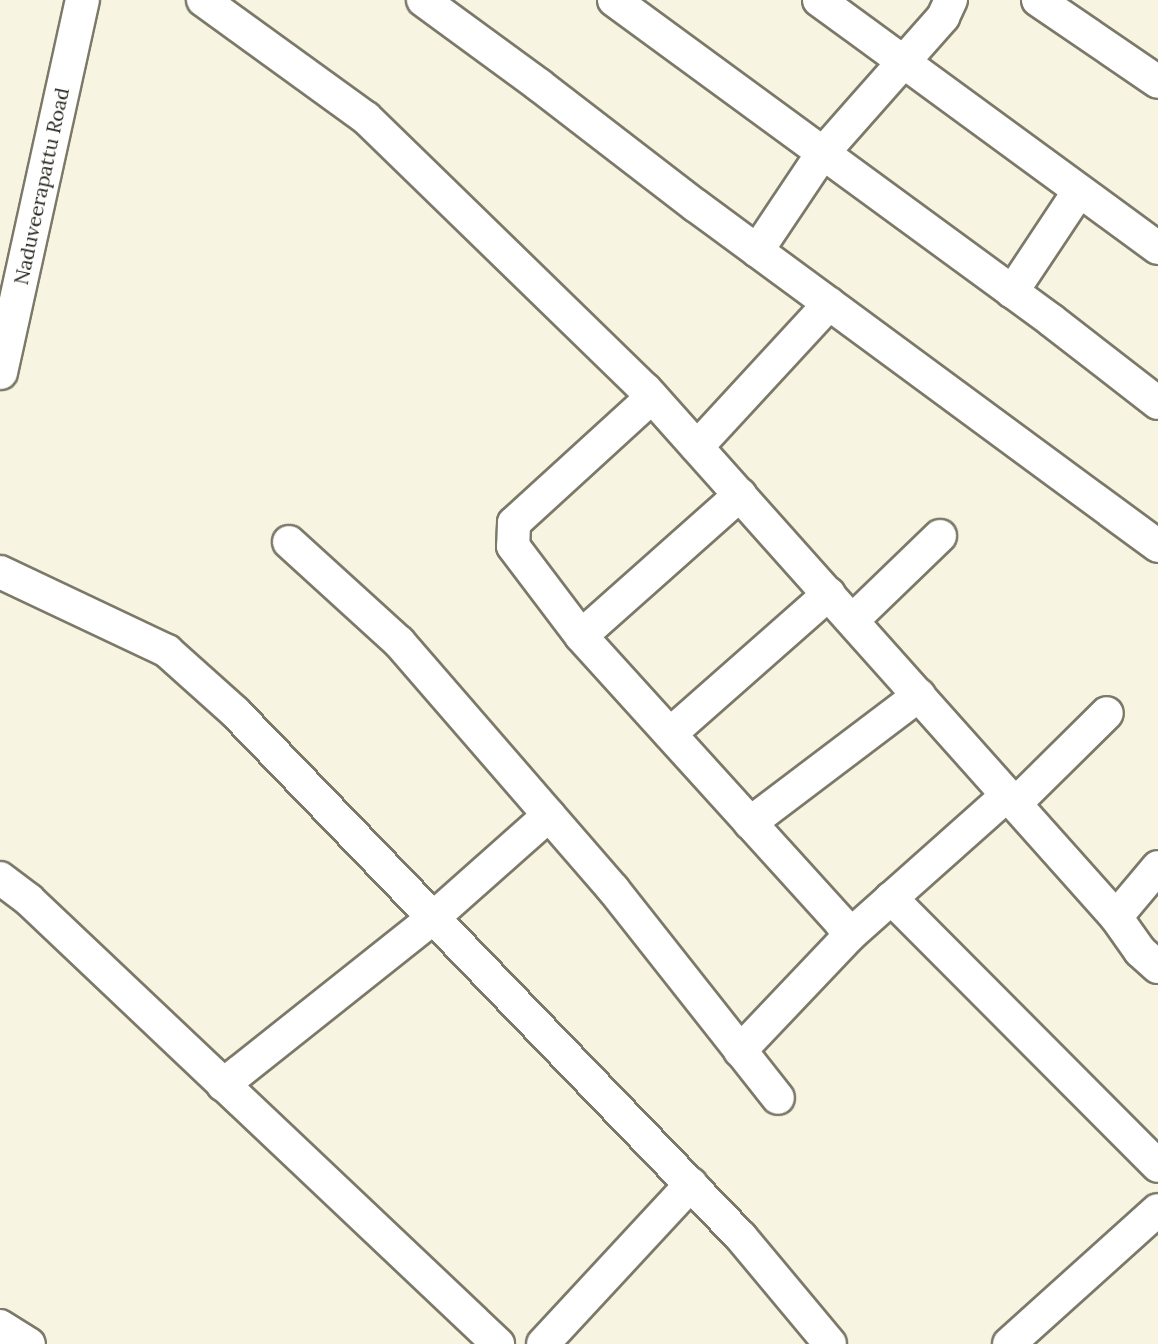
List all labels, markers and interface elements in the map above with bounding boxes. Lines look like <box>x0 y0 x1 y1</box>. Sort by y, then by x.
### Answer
street label: Naduveerapattu Road <box>8 85 74 287</box>

